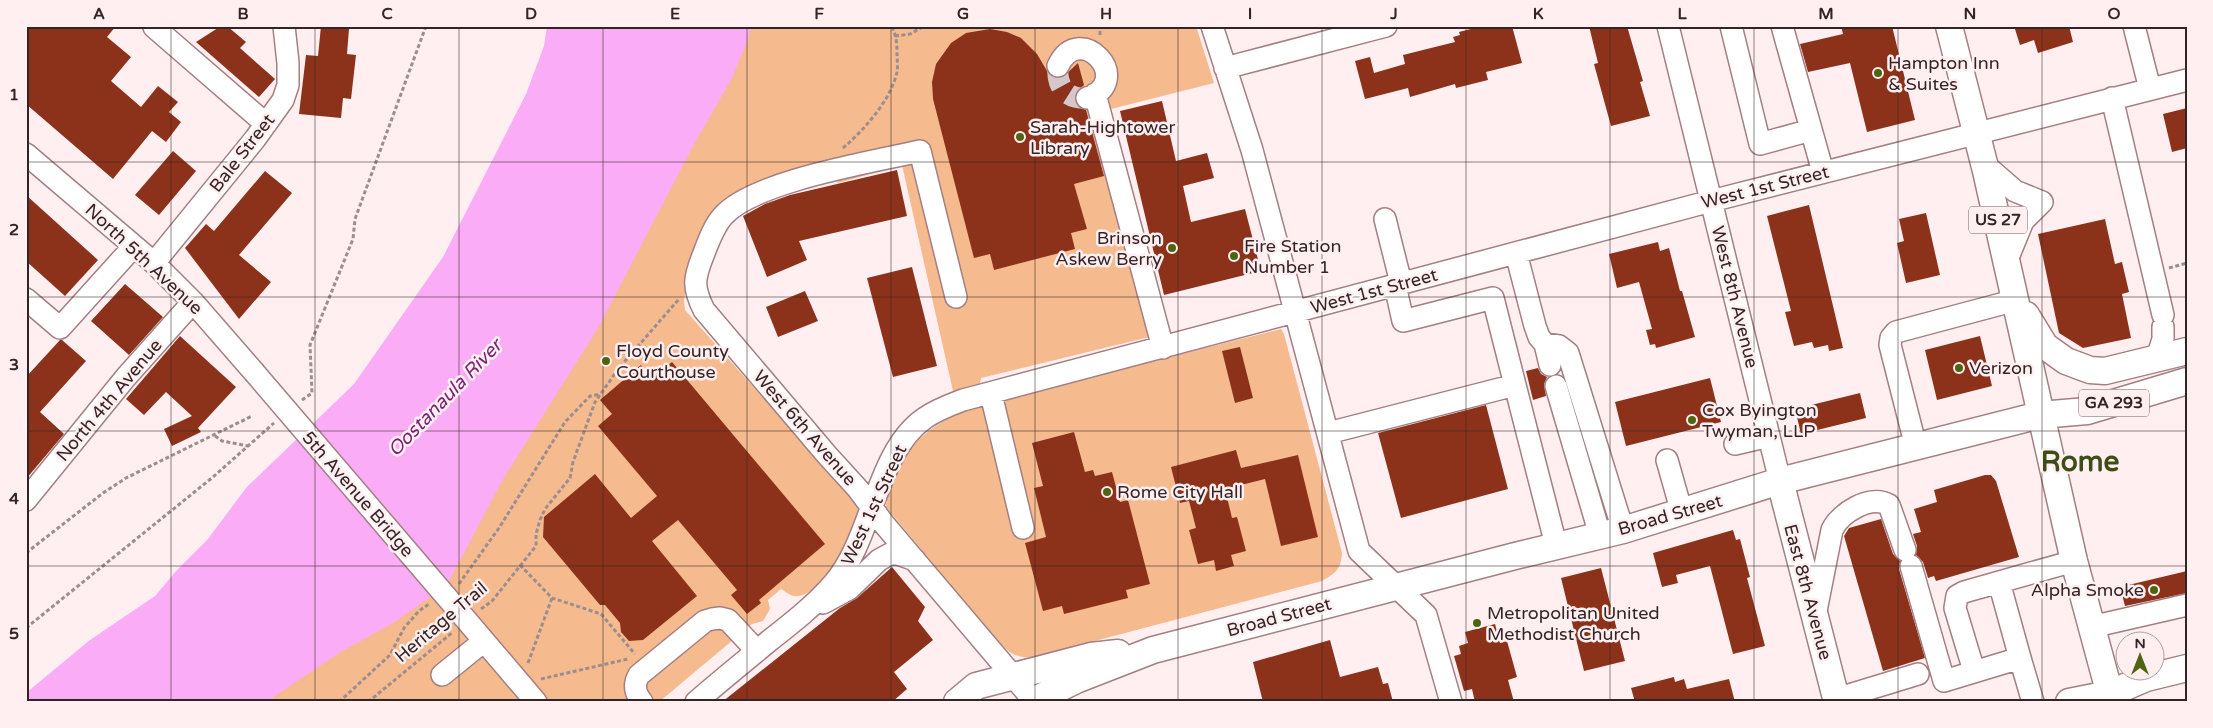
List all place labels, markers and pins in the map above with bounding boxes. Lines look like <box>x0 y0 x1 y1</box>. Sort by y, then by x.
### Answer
place label: Hampton Inn & Suites <box>1888 52 2000 95</box>
marker: Hampton Inn & Suites <box>1872 67 1884 79</box>
place label: Sarah-Hightower Library <box>1030 116 1175 159</box>
marker: Sarah-Hightower Library <box>1014 131 1026 143</box>
place label: Brinson Askew Berry <box>1055 227 1162 270</box>
place label: Fire Station Number 1 <box>1244 235 1341 278</box>
marker: Brinson Askew Berry <box>1166 242 1178 254</box>
marker: Fire Station Number 1 <box>1228 250 1240 262</box>
place label: Floyd County Courthouse <box>616 340 729 383</box>
marker: Floyd County Courthouse <box>600 355 612 367</box>
place label: Verizon <box>1969 357 2033 379</box>
marker: Verizon <box>1953 362 1965 374</box>
place label: Cox Byington Twyman, LLP <box>1702 399 1817 442</box>
marker: Cox Byington Twyman, LLP <box>1686 414 1698 426</box>
place label: Rome City Hall <box>1117 481 1243 503</box>
marker: Rome City Hall <box>1101 486 1113 498</box>
place label: Alpha Smoke <box>2031 579 2144 601</box>
marker: Alpha Smoke <box>2148 584 2160 596</box>
place label: Metropolitan United Methodist Church <box>1487 602 1660 645</box>
marker: Metropolitan United Methodist Church <box>1471 617 1483 629</box>

